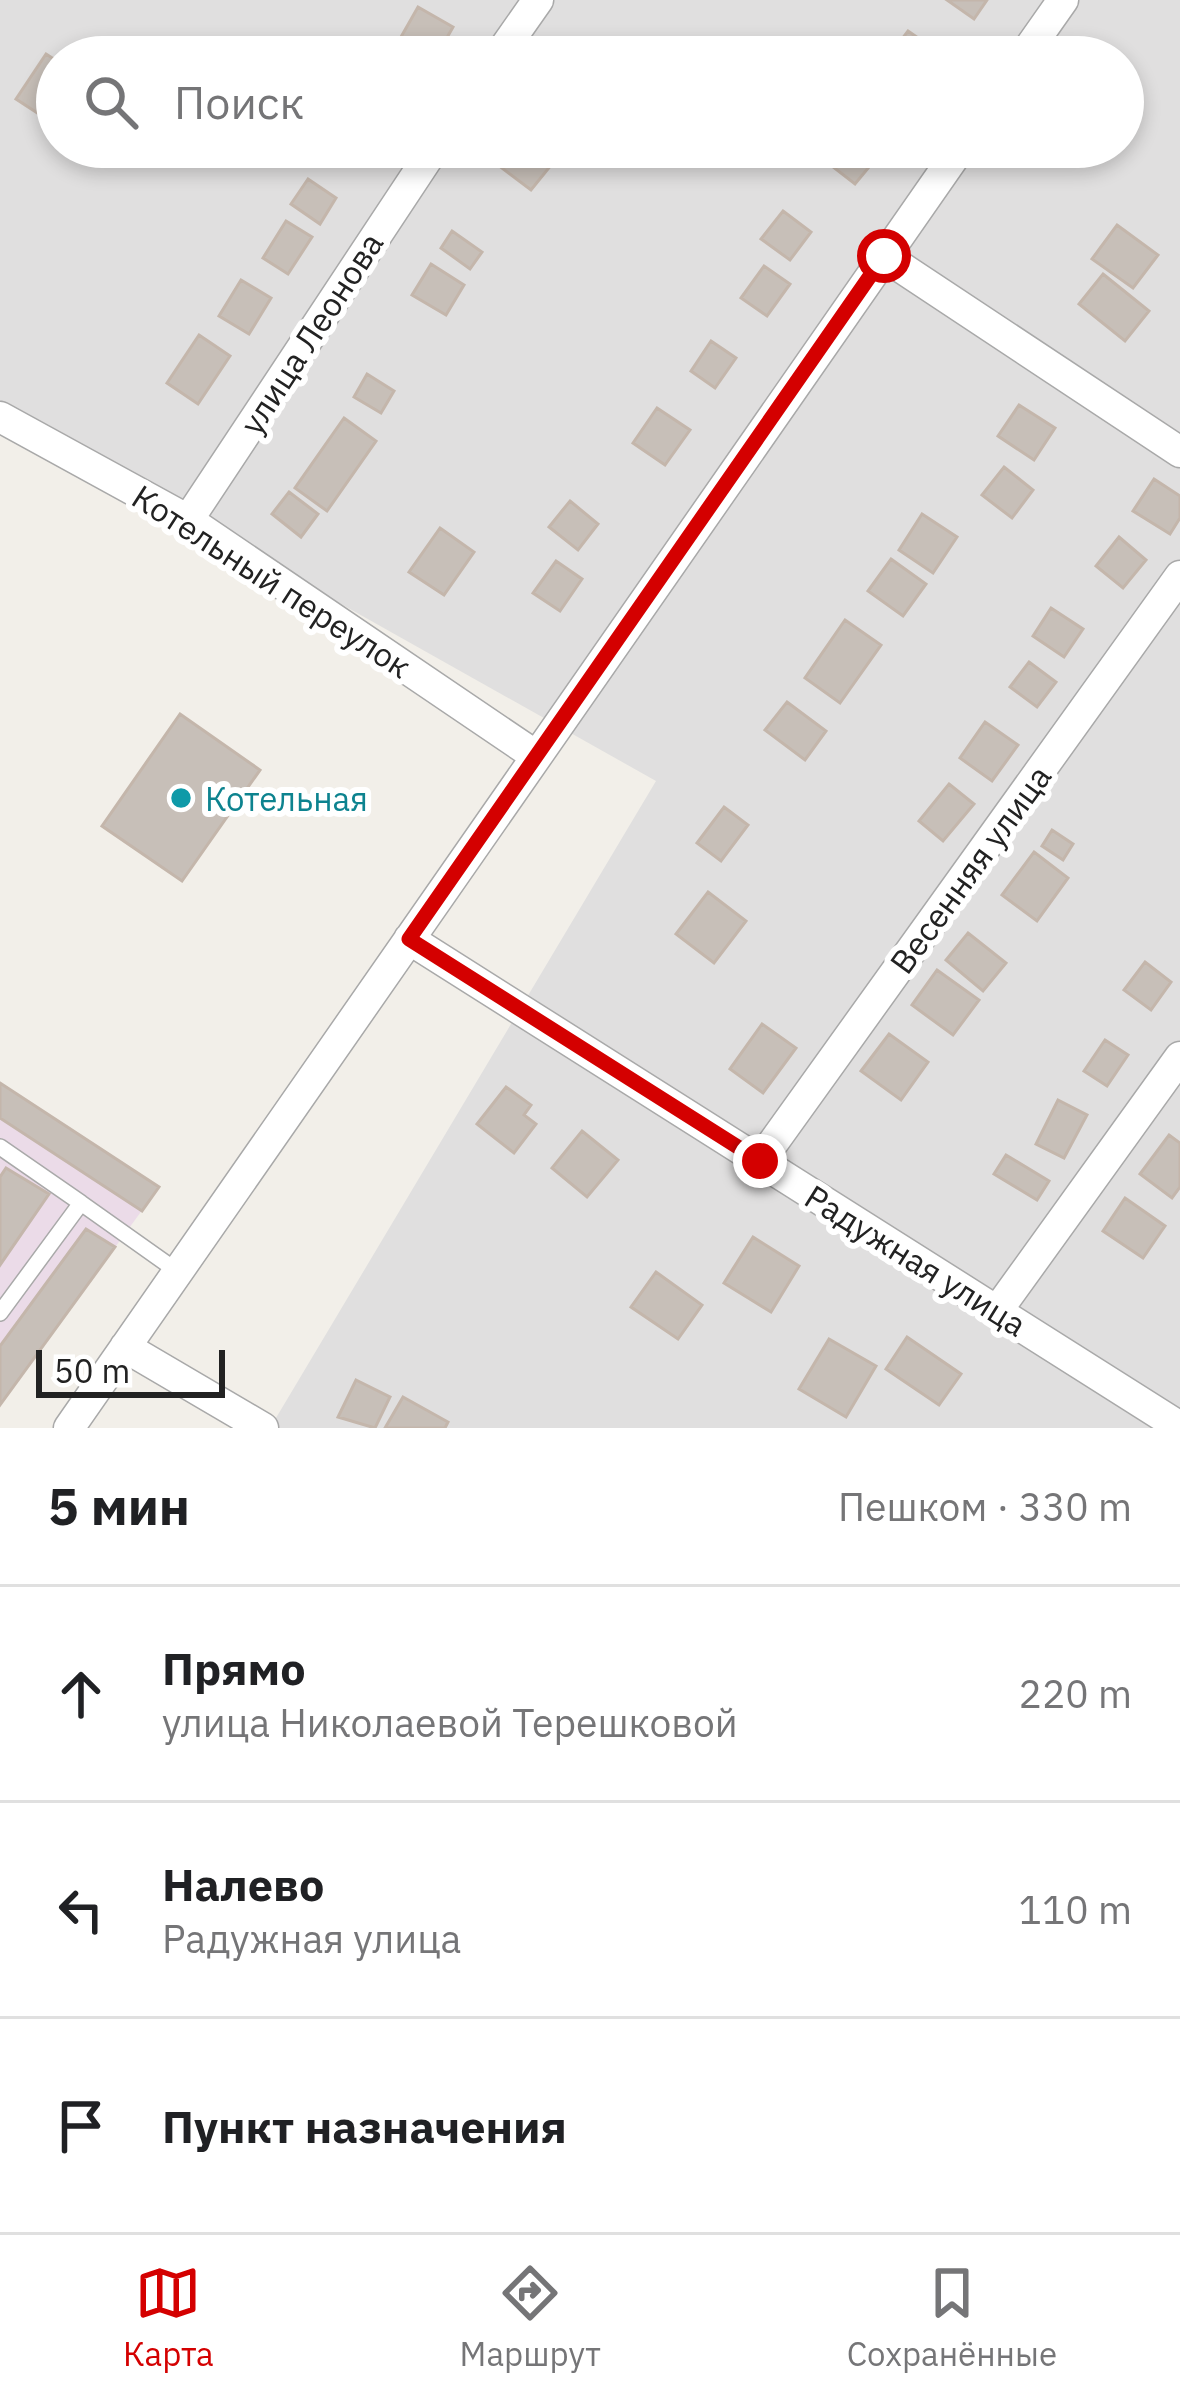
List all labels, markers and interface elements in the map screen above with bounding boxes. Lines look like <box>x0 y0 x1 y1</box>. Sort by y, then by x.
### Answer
search box <box>36 36 1144 168</box>
icon: search <box>78 69 144 135</box>
text: Поиск <box>174 73 304 131</box>
street label: улица Леонова <box>230 224 392 442</box>
route start <box>857 229 911 283</box>
street label: Котельный переулок <box>124 475 420 687</box>
street label: Весенняя улица <box>880 756 1060 982</box>
place label: Котельная <box>205 777 368 820</box>
marker: Котельная <box>168 785 194 811</box>
route end <box>733 1134 787 1188</box>
street label: Радужная улица <box>797 1175 1035 1345</box>
scale bar <box>36 1344 225 1397</box>
text: 50 m <box>54 1349 130 1392</box>
text: 5 мин <box>48 1473 190 1539</box>
text: Пешком · 330 m <box>838 1481 1132 1532</box>
text: Прямо <box>162 1639 306 1697</box>
icon: ahead <box>48 1661 114 1727</box>
text: 220 m <box>1019 1668 1132 1719</box>
text: улица Николаевой Терешковой <box>162 1697 738 1748</box>
text: Налево <box>162 1855 324 1913</box>
icon: left <box>48 1877 114 1943</box>
text: 110 m <box>1019 1884 1132 1935</box>
text: Радужная улица <box>162 1913 461 1964</box>
icon: arrive <box>48 2093 114 2159</box>
text: Пункт назначения <box>162 2097 567 2155</box>
tab: Карта <box>123 2260 214 2375</box>
tab: Маршрут <box>460 2260 601 2375</box>
tab: Сохранённые <box>847 2260 1057 2375</box>

